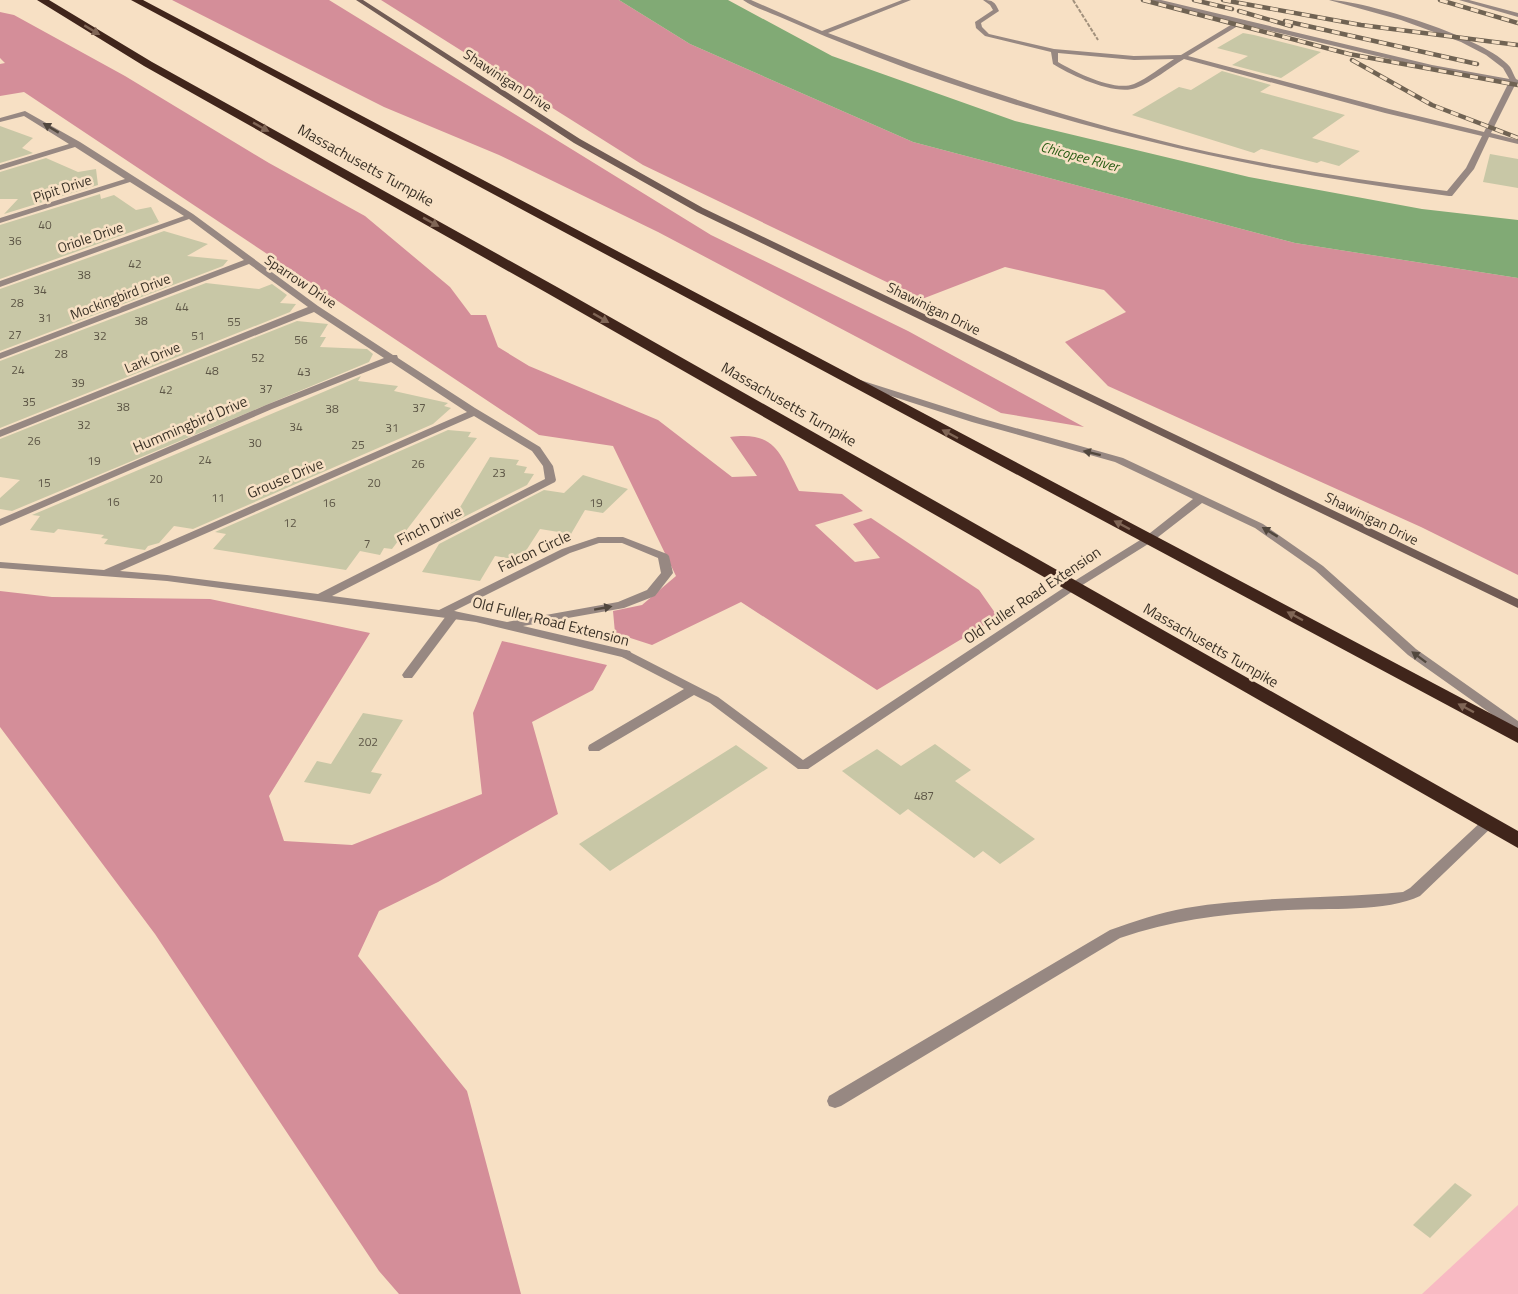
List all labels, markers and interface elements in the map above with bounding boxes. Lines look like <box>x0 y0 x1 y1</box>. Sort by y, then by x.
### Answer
one-way arrow <box>84 24 100 35</box>
street label: Shawinigan Drive <box>460 43 556 117</box>
street label: Massachusetts Turnpike <box>294 118 438 212</box>
one-way arrow <box>253 122 269 133</box>
one-way arrow <box>43 123 59 134</box>
water label: Chicopee River <box>1039 135 1123 177</box>
street label: Pipit Drive <box>30 169 94 207</box>
house number: 40 <box>38 215 52 234</box>
street label: Oriole Drive <box>54 216 126 258</box>
one-way arrow <box>423 217 440 227</box>
house number: 36 <box>8 231 22 250</box>
street label: Sparrow Drive <box>261 249 341 313</box>
house number: 42 <box>128 254 142 273</box>
house number: 38 <box>77 265 91 284</box>
street label: Mockingbird Drive <box>67 267 173 325</box>
street label: Shawinigan Drive <box>884 276 984 340</box>
house number: 34 <box>33 280 47 299</box>
house number: 28 <box>10 293 24 312</box>
house number: 44 <box>175 297 189 316</box>
house number: 31 <box>38 308 52 327</box>
house number: 38 <box>134 311 148 330</box>
house number: 55 <box>227 312 241 331</box>
one-way arrow <box>593 313 610 323</box>
house number: 27 <box>8 325 22 344</box>
house number: 32 <box>93 326 107 345</box>
house number: 51 <box>191 326 205 345</box>
house number: 56 <box>294 330 308 349</box>
street label: Lark Drive <box>121 336 183 378</box>
house number: 28 <box>54 344 68 363</box>
house number: 52 <box>251 348 265 367</box>
street label: Massachusetts Turnpike <box>717 356 861 452</box>
house number: 24 <box>11 360 25 379</box>
house number: 48 <box>205 361 219 380</box>
house number: 43 <box>297 362 311 381</box>
house number: 39 <box>71 373 85 392</box>
house number: 37 <box>259 379 273 398</box>
house number: 42 <box>159 380 173 399</box>
street label: Hummingbird Drive <box>129 389 251 459</box>
house number: 35 <box>22 392 36 411</box>
house number: 38 <box>116 397 130 416</box>
house number: 37 <box>412 398 426 417</box>
house number: 38 <box>325 399 339 418</box>
house number: 32 <box>77 415 91 434</box>
house number: 34 <box>289 417 303 436</box>
house number: 31 <box>385 418 399 437</box>
one-way arrow <box>941 429 958 439</box>
house number: 26 <box>27 431 41 450</box>
house number: 30 <box>248 433 262 452</box>
house number: 25 <box>351 435 365 454</box>
one-way arrow <box>1083 447 1101 457</box>
house number: 24 <box>198 450 212 469</box>
house number: 19 <box>87 451 101 470</box>
street label: Grouse Drive <box>243 452 327 504</box>
house number: 26 <box>411 454 425 473</box>
house number: 23 <box>492 463 506 482</box>
house number: 20 <box>149 469 163 488</box>
house number: 15 <box>37 473 51 492</box>
house number: 20 <box>367 473 381 492</box>
street label: Shawinigan Drive <box>1322 486 1422 550</box>
house number: 11 <box>211 488 225 507</box>
house number: 16 <box>106 492 120 511</box>
house number: 16 <box>322 493 336 512</box>
house number: 19 <box>589 493 603 512</box>
street label: Finch Drive <box>393 499 465 551</box>
house number: 12 <box>283 513 297 532</box>
one-way arrow <box>1113 520 1130 530</box>
street label: Falcon Circle <box>494 524 574 578</box>
one-way arrow <box>1261 527 1278 537</box>
house number: 7 <box>364 534 370 553</box>
street label: Old Fuller Road Extension <box>959 540 1105 650</box>
street label: Old Fuller Road Extension <box>470 590 632 652</box>
street label: Massachusetts Turnpike <box>1139 597 1283 693</box>
one-way arrow <box>593 603 612 612</box>
one-way arrow <box>1286 611 1303 621</box>
one-way arrow <box>1411 652 1426 664</box>
one-way arrow <box>1457 703 1474 713</box>
house number: 202 <box>358 732 378 751</box>
house number: 487 <box>914 786 934 805</box>

